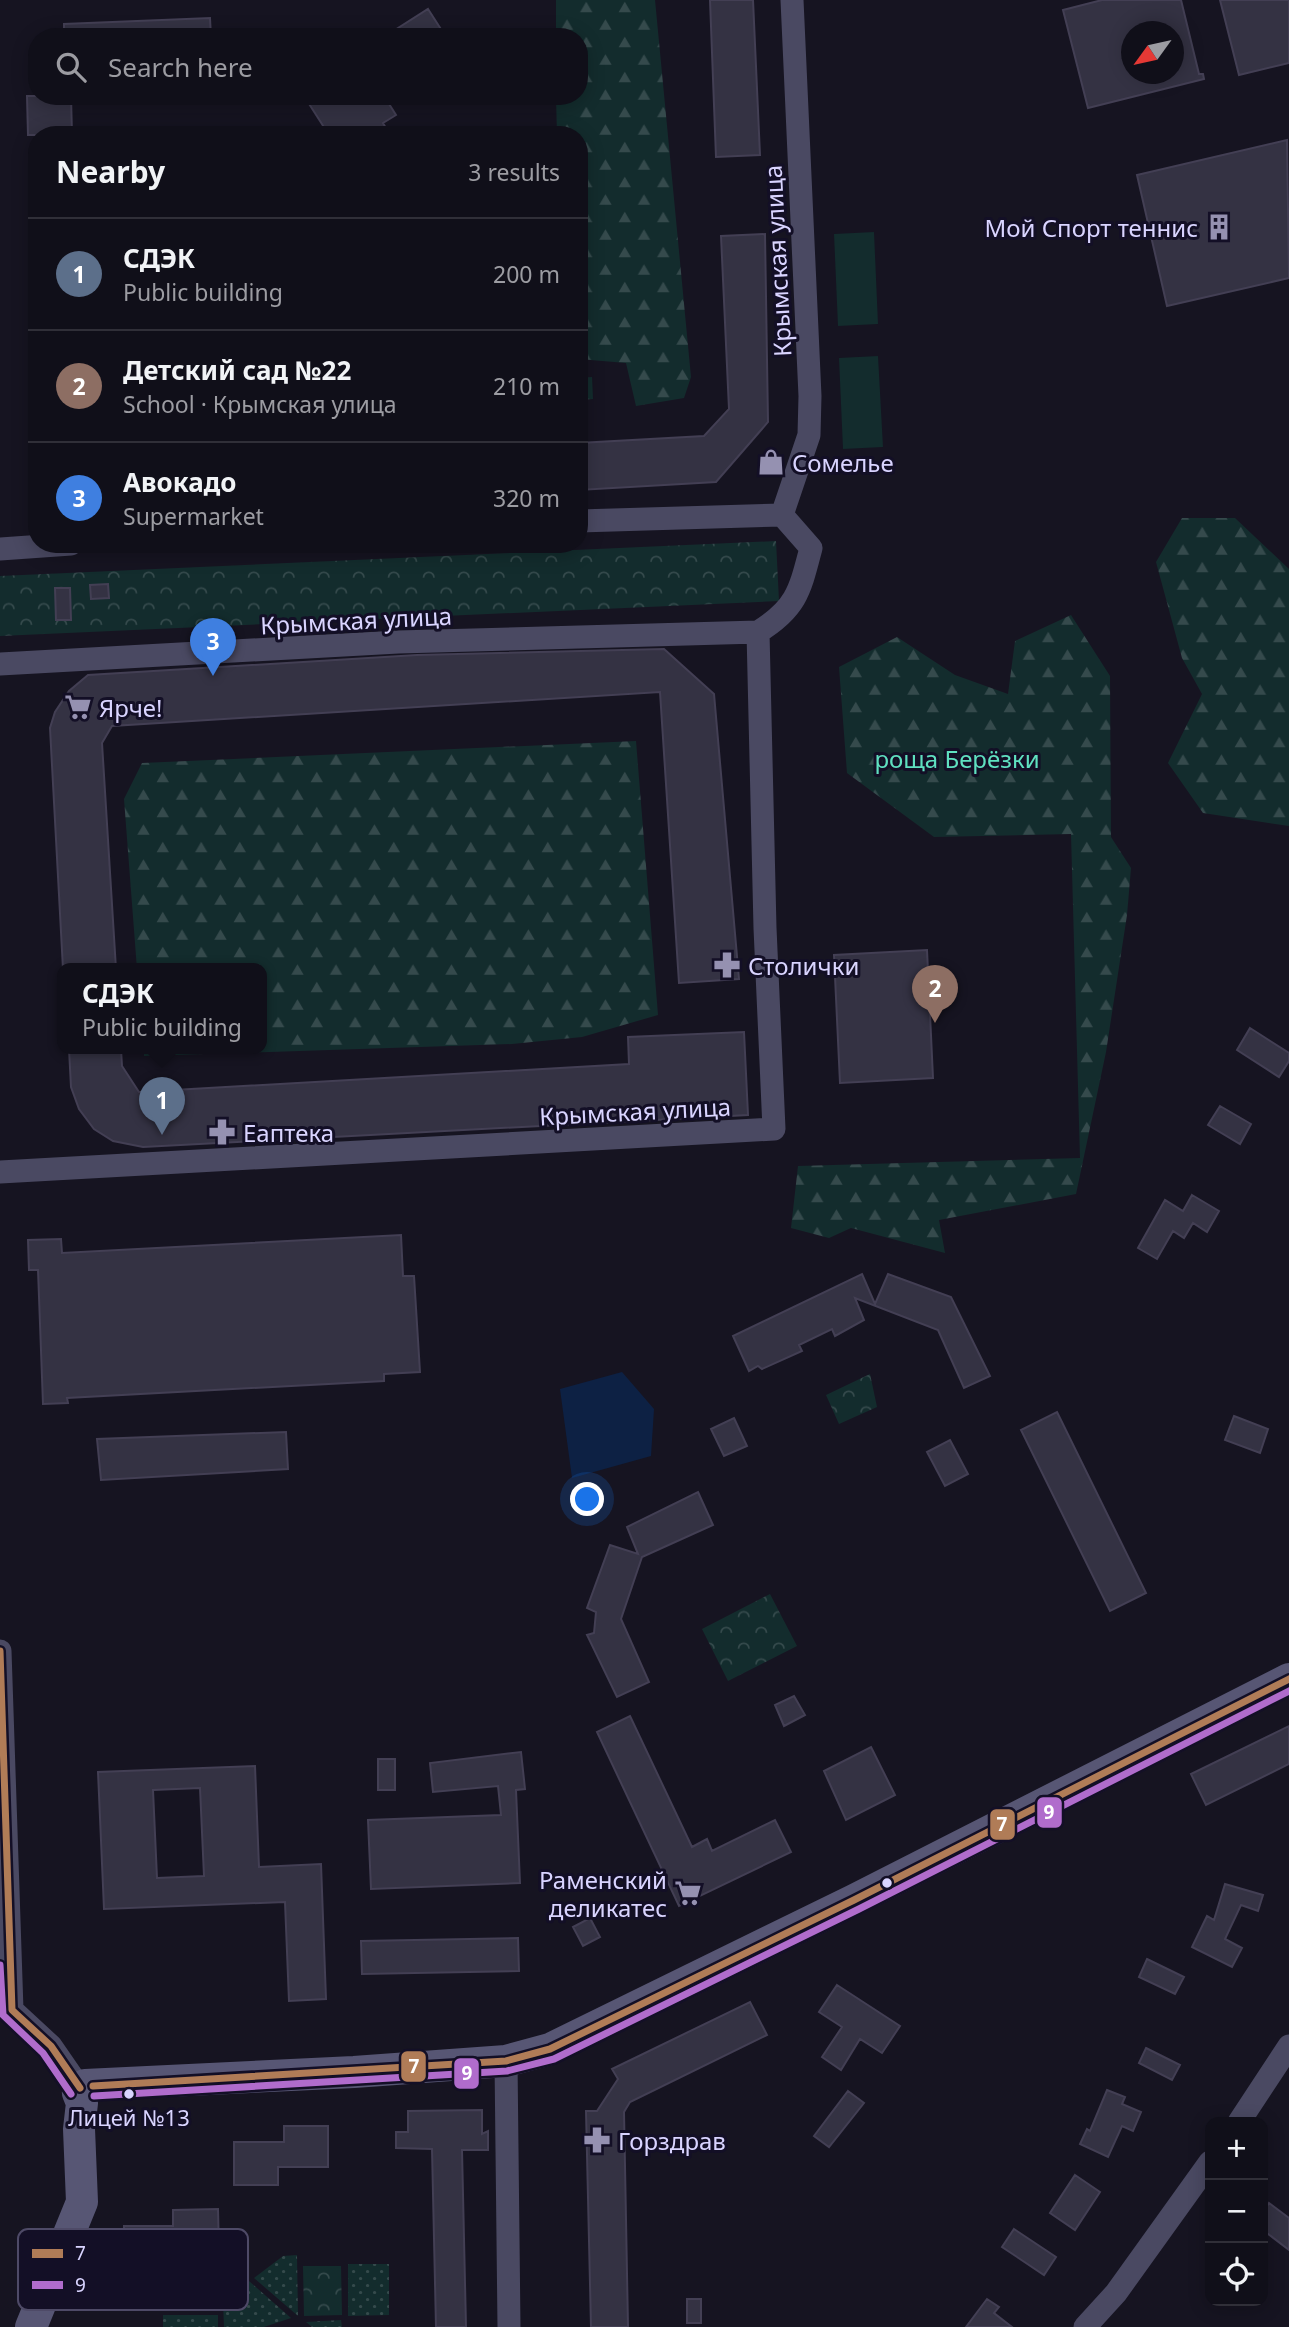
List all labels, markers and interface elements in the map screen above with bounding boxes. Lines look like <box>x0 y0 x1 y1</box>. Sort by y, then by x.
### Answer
north arrow <box>1121 21 1184 84</box>
search box <box>28 28 588 105</box>
icon: search <box>52 48 90 86</box>
text: Search here <box>108 49 253 85</box>
text: Nearby <box>56 151 165 192</box>
text: 3 results <box>468 156 560 188</box>
street label: Крымская улица <box>756 164 798 358</box>
place label: Мой Спорт теннис <box>985 211 1198 244</box>
building icon: Мой Спорт теннис <box>1204 212 1234 242</box>
text: СДЭК <box>123 240 195 276</box>
text: 1 <box>72 258 86 290</box>
text: 200 m <box>493 258 560 290</box>
text: Public building <box>123 276 283 308</box>
text: Детский сад №22 <box>123 352 351 388</box>
text: 2 <box>72 370 86 402</box>
text: 210 m <box>493 370 560 402</box>
text: School · Крымская улица <box>123 388 397 420</box>
place label: Сомелье <box>792 446 894 479</box>
shop icon: Сомелье <box>756 447 786 477</box>
text: Авокадо <box>123 464 236 500</box>
text: 3 <box>72 482 86 514</box>
text: 320 m <box>493 482 560 514</box>
text: Supermarket <box>123 500 264 532</box>
street label: Крымская улица <box>259 599 453 641</box>
pin: 3 <box>190 618 236 676</box>
place label: Ярче! <box>99 691 162 724</box>
supermarket icon: Ярче! <box>63 692 93 722</box>
park label: роща Берёзки <box>874 742 1040 775</box>
place label: Столички <box>748 949 859 982</box>
pharmacy icon: Столички <box>712 950 742 980</box>
popup <box>57 963 267 1054</box>
pin: 2 <box>912 965 958 1023</box>
text: СДЭК <box>82 975 154 1011</box>
text: Public building <box>82 1011 242 1043</box>
pin: 1 <box>139 1077 185 1135</box>
street label: Крымская улица <box>538 1090 732 1132</box>
place label: Еаптека <box>243 1116 334 1149</box>
pharmacy icon: Еаптека <box>207 1117 237 1147</box>
your location <box>570 1482 604 1516</box>
line badge: 9 <box>1036 1796 1063 1829</box>
text: 9 <box>1044 1799 1055 1825</box>
line badge: 7 <box>989 1808 1016 1841</box>
text: 7 <box>997 1811 1008 1837</box>
place label: Раменский деликатес <box>539 1863 667 1924</box>
unlabelled marker <box>880 1876 894 1890</box>
supermarket icon: Раменский деликатес <box>673 1878 703 1908</box>
line badge: 7 <box>400 2050 427 2083</box>
text: 7 <box>409 2053 420 2079</box>
line badge: 9 <box>453 2057 480 2090</box>
text: 9 <box>462 2060 473 2086</box>
marker: Лицей №13 <box>122 2087 136 2101</box>
place label: Лицей №13 <box>68 2102 190 2132</box>
map controls <box>1205 2117 1268 2306</box>
button: + <box>1205 2117 1268 2180</box>
place label: Горздрав <box>618 2124 726 2157</box>
pharmacy icon: Горздрав <box>582 2125 612 2155</box>
button: − <box>1205 2180 1268 2243</box>
legend <box>18 2229 248 2310</box>
text: 7 <box>75 2240 86 2266</box>
button: locate <box>1205 2243 1268 2306</box>
text: 9 <box>75 2272 86 2298</box>

